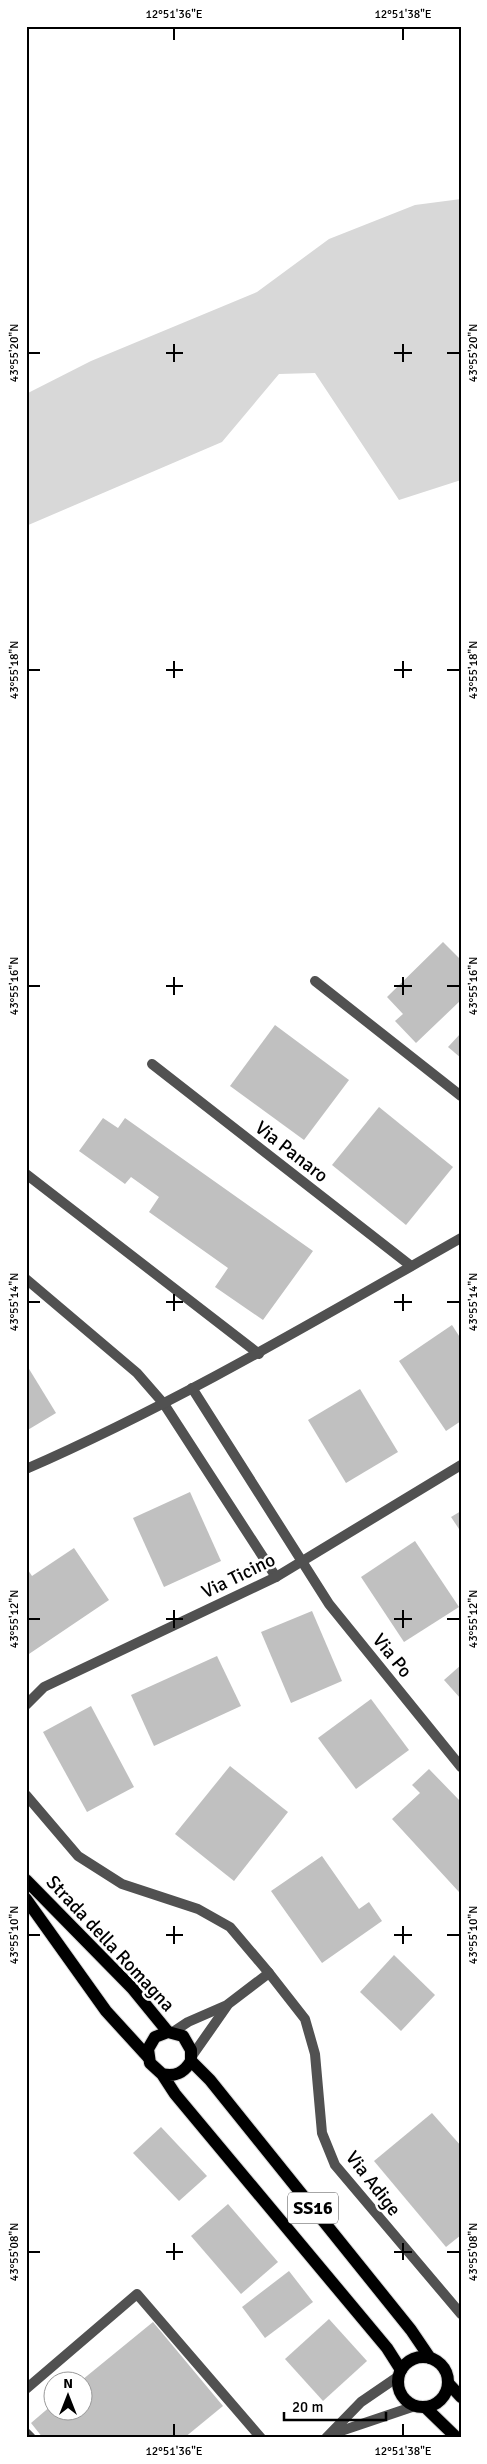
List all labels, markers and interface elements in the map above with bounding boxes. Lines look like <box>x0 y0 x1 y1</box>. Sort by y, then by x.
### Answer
text: 12°51'36"E <box>145 7 203 22</box>
text: 12°51'38"E <box>374 7 432 22</box>
text: 43°55'20"N <box>7 324 22 382</box>
text: 43°55'20"N <box>466 324 481 382</box>
text: 43°55'18"N <box>7 641 22 699</box>
text: 43°55'18"N <box>466 641 481 699</box>
text: 43°55'16"N <box>7 957 22 1015</box>
text: 43°55'16"N <box>466 957 481 1015</box>
street label: Via Panaro <box>250 1116 333 1188</box>
text: 43°55'14"N <box>7 1273 22 1331</box>
text: 43°55'14"N <box>466 1273 481 1331</box>
street label: Via Ticino <box>198 1548 279 1604</box>
text: 43°55'12"N <box>7 1590 22 1648</box>
text: 43°55'12"N <box>466 1590 481 1648</box>
street label: Via Po <box>367 1629 417 1683</box>
street label: Strada della Romagna <box>41 1871 180 2017</box>
text: 43°55'10"N <box>7 1906 22 1964</box>
text: 43°55'10"N <box>466 1906 481 1964</box>
street label: Via Adige <box>340 2146 406 2221</box>
road number: SS16 <box>288 2192 338 2224</box>
text: 43°55'08"N <box>7 2223 22 2281</box>
text: 43°55'08"N <box>466 2223 481 2281</box>
north arrow <box>42 2372 92 2422</box>
text: N <box>63 2375 73 2392</box>
scale bar <box>284 2389 387 2421</box>
text: 20 m <box>292 2398 323 2416</box>
text: 12°51'36"E <box>145 2444 203 2459</box>
text: 12°51'38"E <box>374 2444 432 2459</box>

